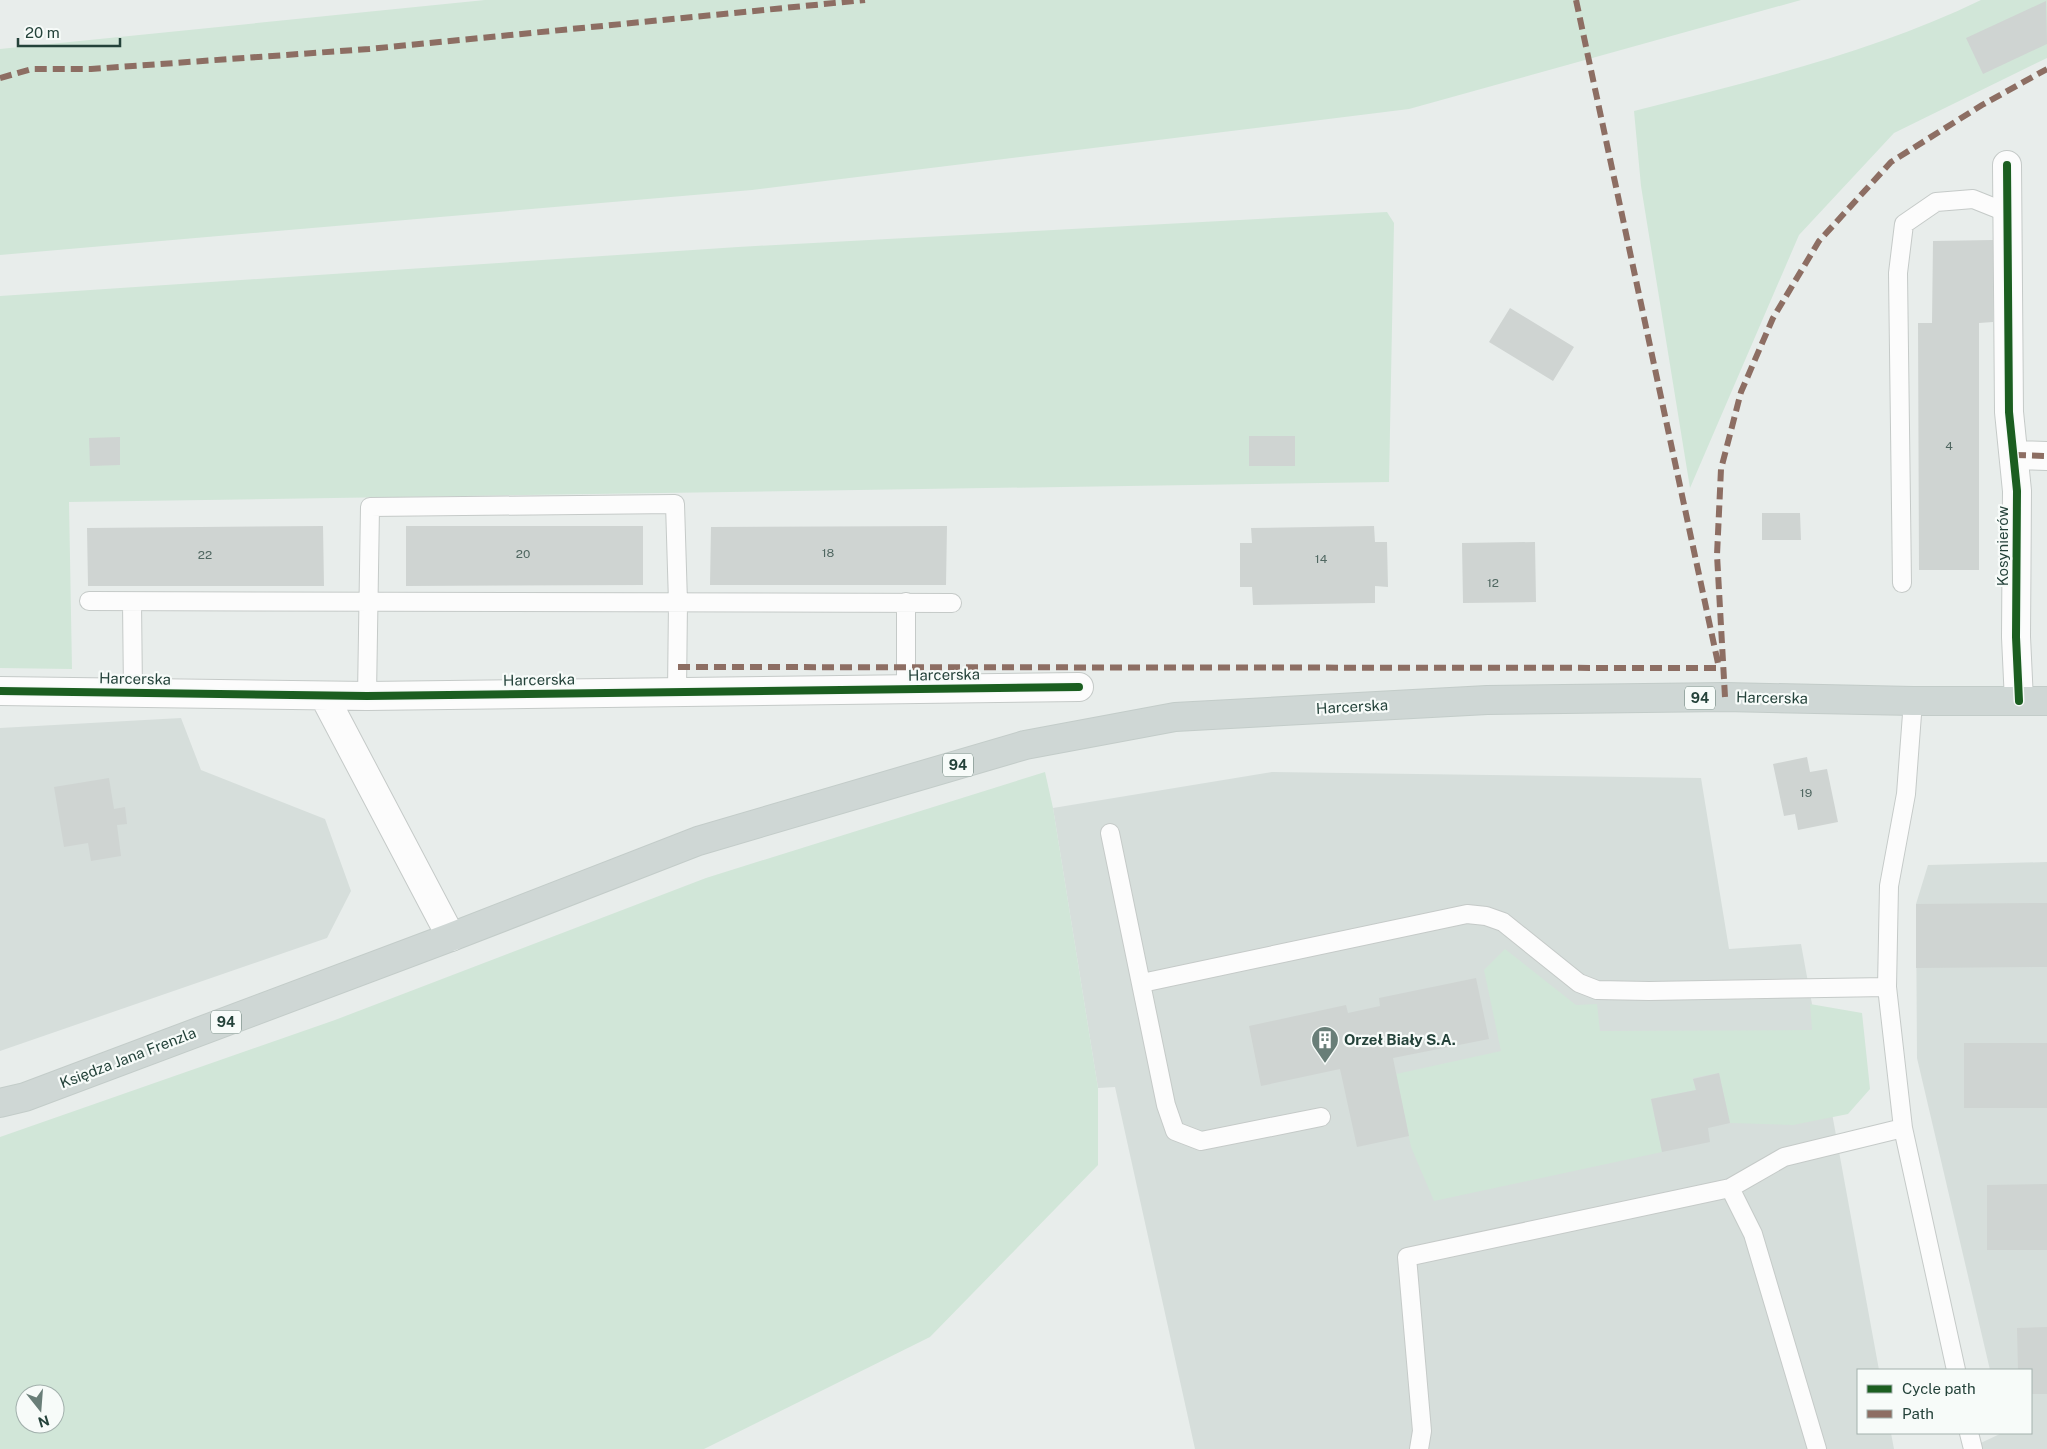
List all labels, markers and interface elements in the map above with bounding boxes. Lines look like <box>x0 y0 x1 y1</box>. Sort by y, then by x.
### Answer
scale bar <box>18 15 120 47</box>
text: 20 m <box>25 24 60 41</box>
house number: 4 <box>1945 439 1953 453</box>
street label: Kosynierów <box>1994 505 2011 586</box>
house number: 18 <box>822 546 835 560</box>
house number: 20 <box>516 547 530 561</box>
house number: 22 <box>198 548 212 562</box>
house number: 14 <box>1315 552 1328 566</box>
house number: 12 <box>1487 576 1499 590</box>
street label: Harcerska <box>908 665 980 684</box>
street label: Harcerska <box>99 669 171 688</box>
street label: Harcerska <box>503 670 575 689</box>
road number: 94 <box>1685 686 1715 710</box>
street label: Harcerska <box>1736 688 1808 707</box>
street label: Harcerska <box>1316 696 1388 717</box>
road number: 94 <box>943 754 973 776</box>
house number: 19 <box>1800 786 1812 800</box>
road number: 94 <box>211 1010 241 1034</box>
street label: Księdza Jana Frenzla <box>57 1024 198 1091</box>
building icon: Orzeł Biały S.A. <box>1310 1025 1340 1064</box>
place label: Orzeł Biały S.A. <box>1344 1031 1456 1048</box>
legend <box>1857 1369 2032 1434</box>
text: Cycle path <box>1902 1380 1976 1397</box>
north arrow <box>15 1384 65 1434</box>
text: Path <box>1902 1405 1934 1422</box>
text: N <box>36 1412 51 1431</box>

